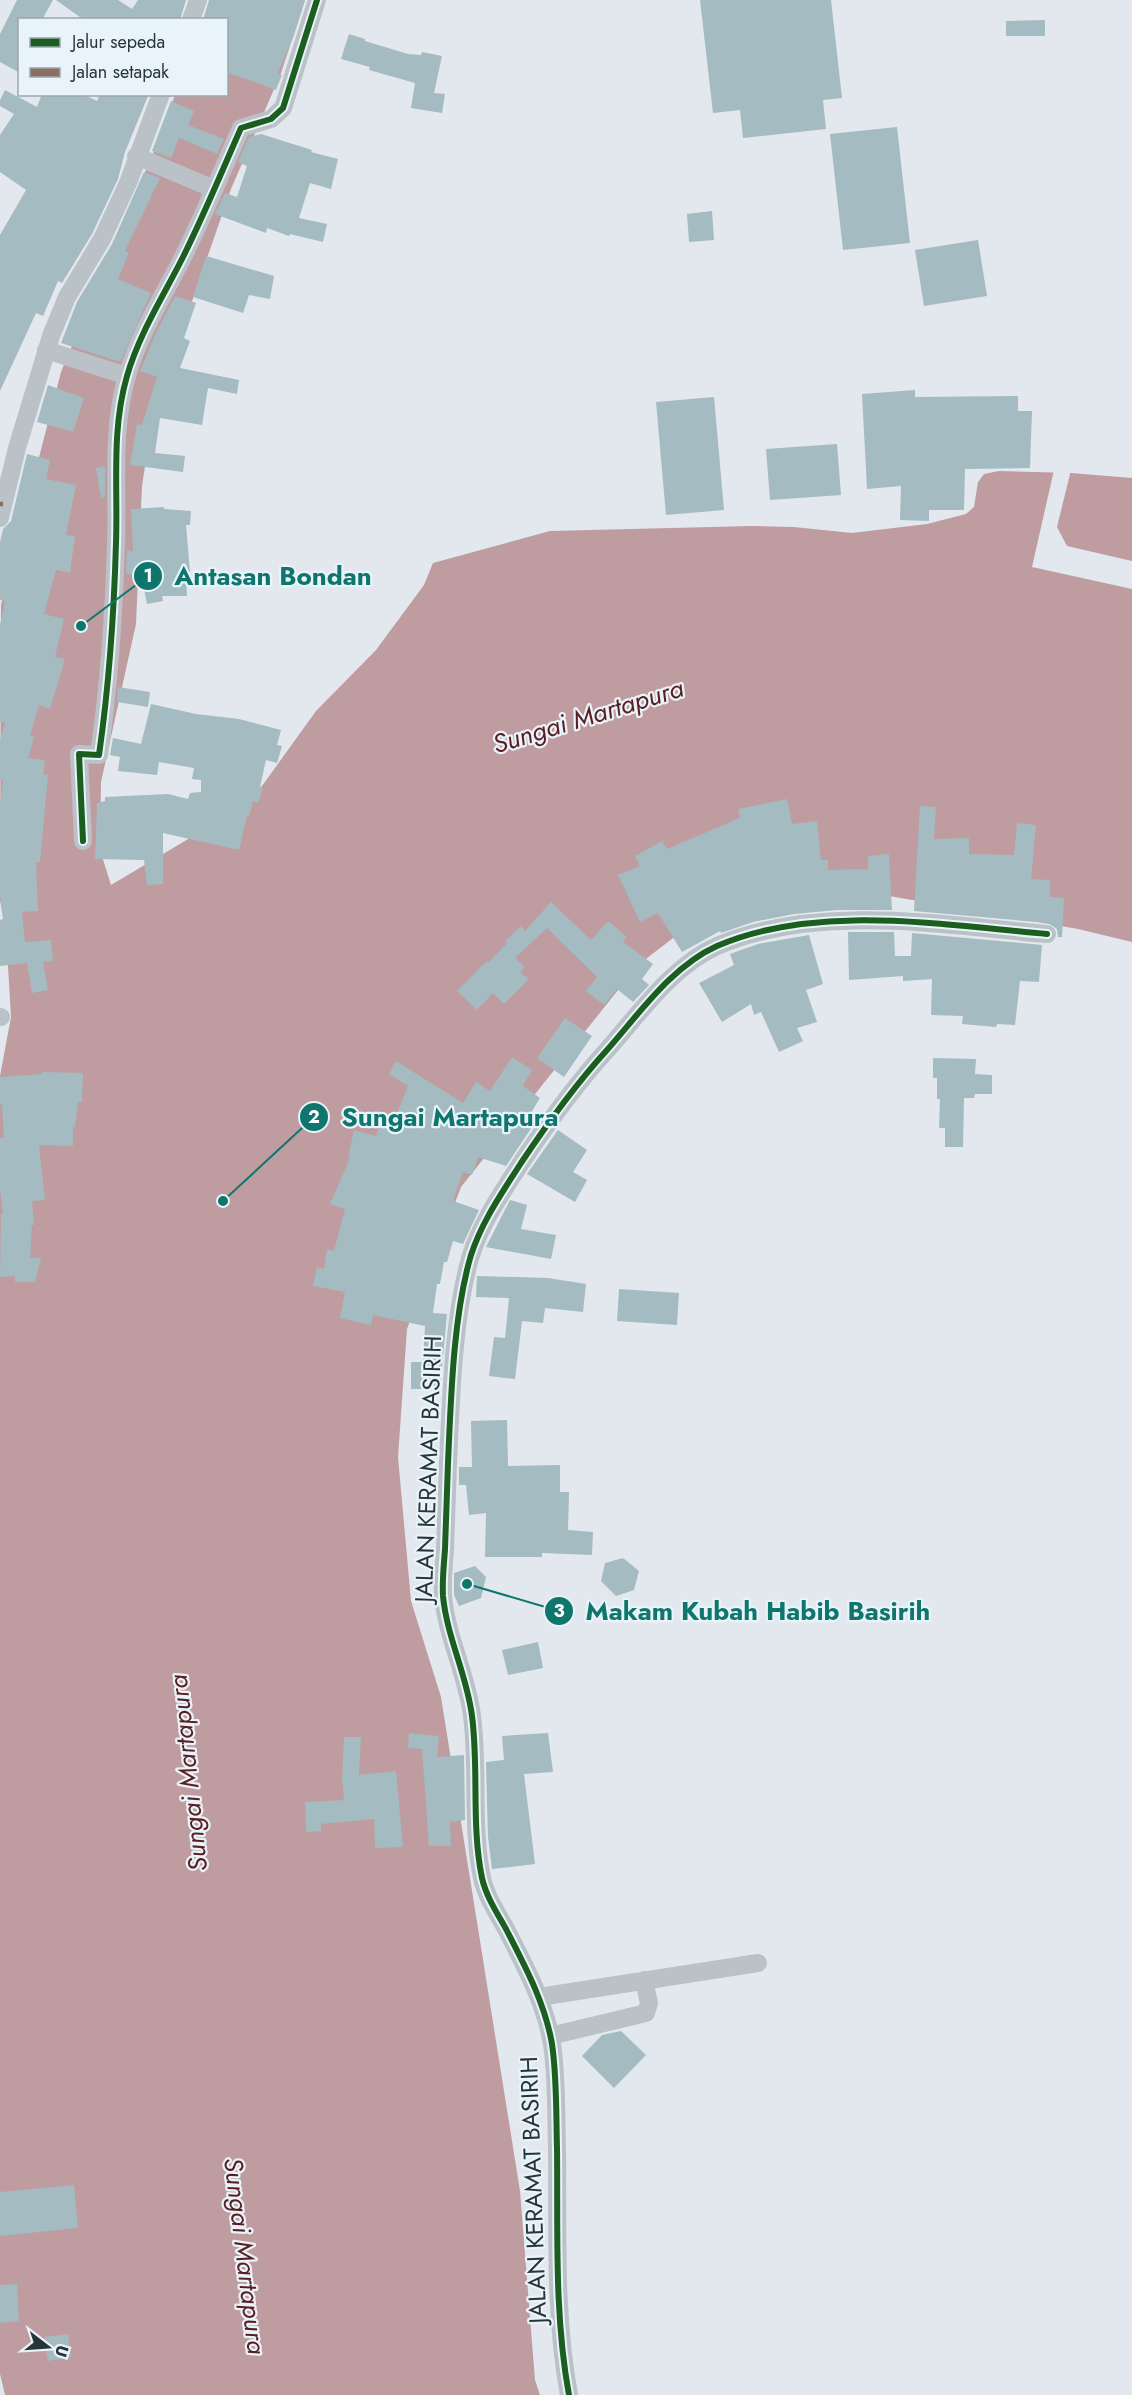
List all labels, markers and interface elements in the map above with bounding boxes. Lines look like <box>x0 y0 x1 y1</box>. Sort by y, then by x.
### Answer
legend <box>18 18 228 96</box>
text: Jalur sepeda <box>70 29 165 55</box>
text: Jalan setapak <box>70 59 169 85</box>
callout: Antasan Bondan <box>133 554 384 598</box>
text: Antasan Bondan <box>173 557 372 595</box>
text: 1 <box>143 563 153 589</box>
water label: Sungai Martapura <box>488 669 689 763</box>
callout: Sungai Martapura <box>299 1095 570 1139</box>
text: Sungai Martapura <box>342 1098 558 1136</box>
text: 2 <box>308 1104 320 1130</box>
street label: JALAN KERAMAT BASIRIH <box>406 1335 450 1606</box>
callout: Makam Kubah Habib Basirih <box>544 1589 943 1633</box>
text: Makam Kubah Habib Basirih <box>586 1592 930 1630</box>
text: 3 <box>553 1598 565 1624</box>
water label: Sungai Martapura <box>159 1672 217 1873</box>
street label: JALAN KERAMAT BASIRIH <box>511 2056 555 2327</box>
water label: Sungai Martapura <box>214 2155 276 2357</box>
north arrow <box>18 2317 78 2377</box>
text: U <box>49 2343 75 2360</box>

